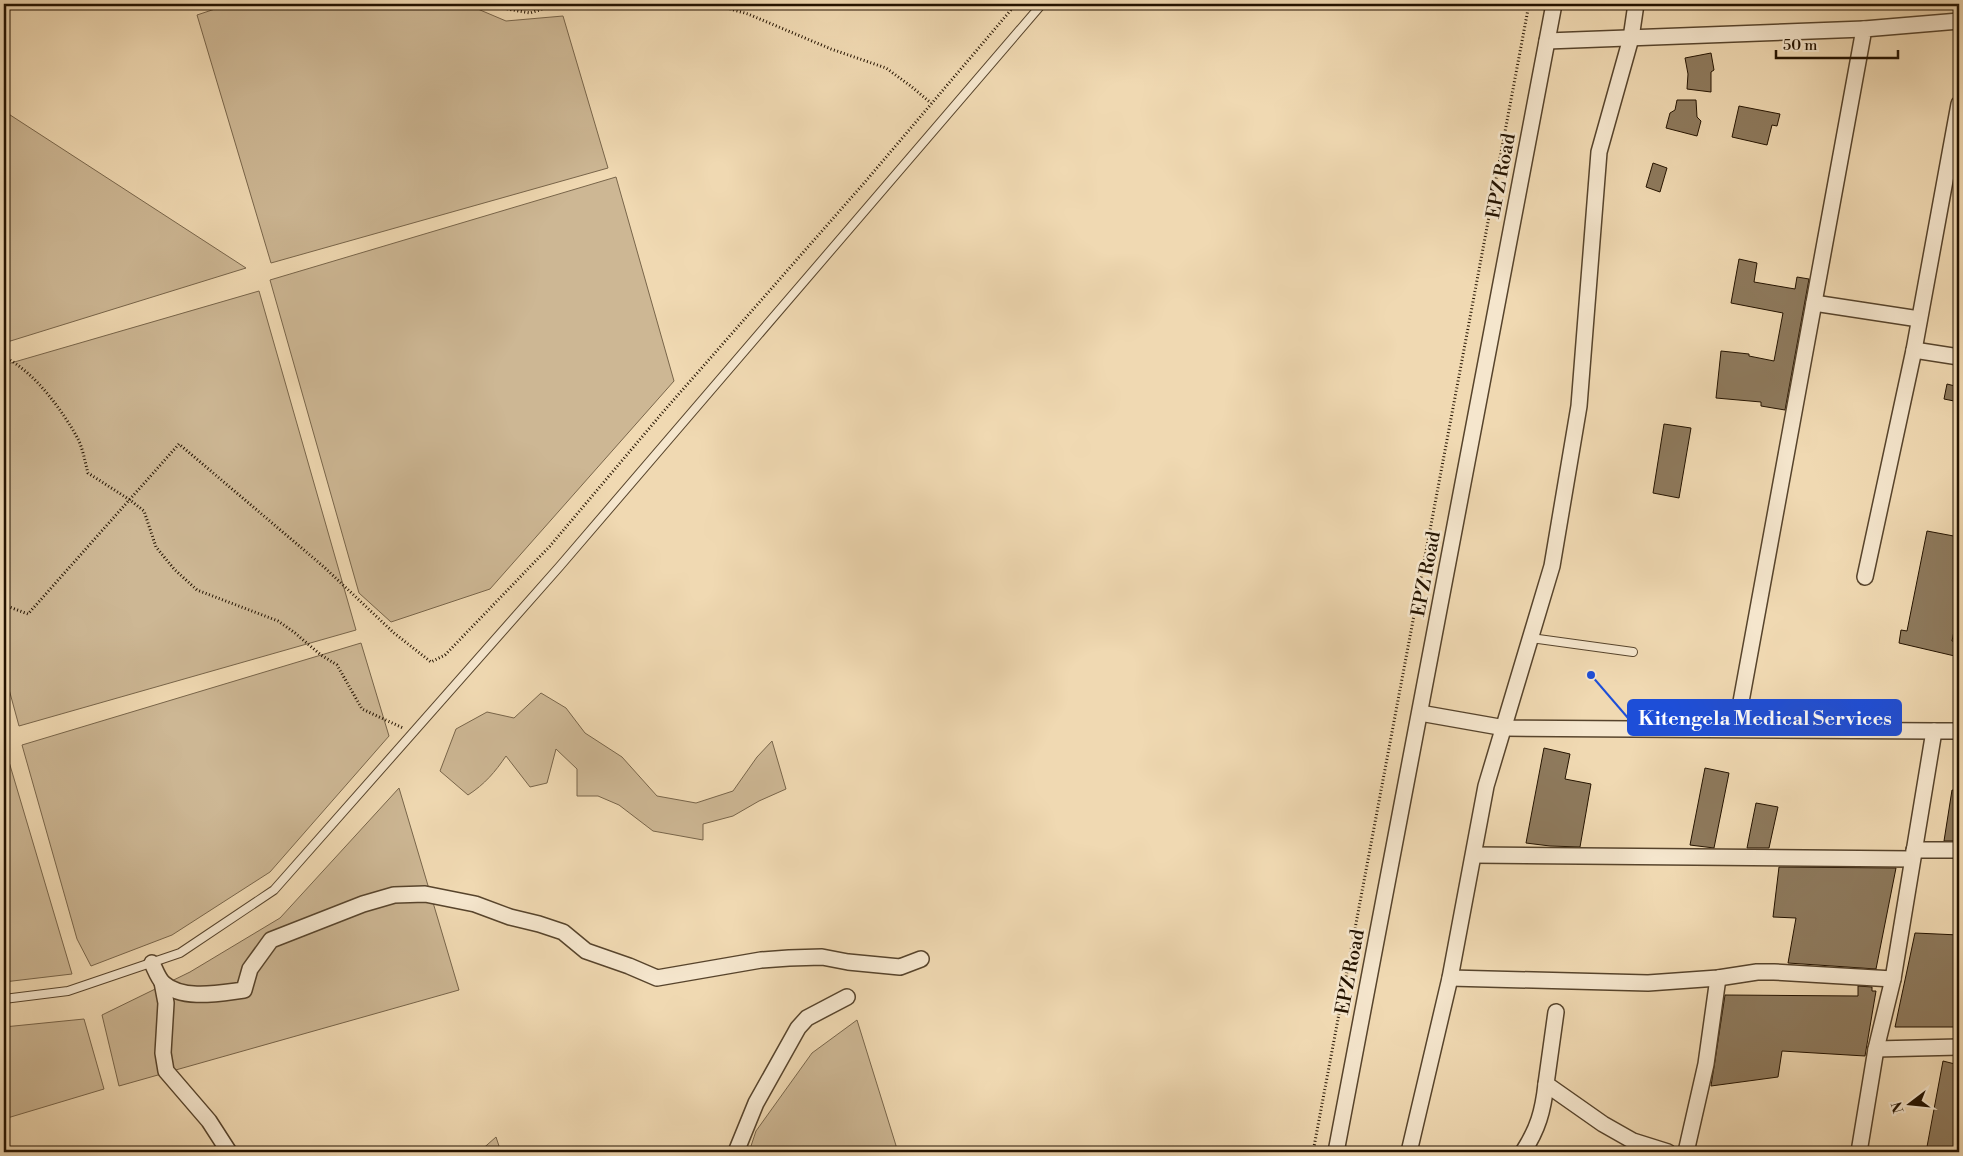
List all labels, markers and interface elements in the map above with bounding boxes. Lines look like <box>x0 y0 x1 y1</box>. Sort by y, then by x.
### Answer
scale bar <box>1776 28 1898 60</box>
text: 50 m <box>1783 36 1817 55</box>
street label: EPZ Road <box>1481 131 1521 221</box>
street label: EPZ Road <box>1406 529 1446 619</box>
callout: Kitengela Medical Services <box>1628 700 1901 735</box>
text: Kitengela Medical Services <box>1638 707 1892 732</box>
street label: EPZ Road <box>1330 927 1370 1017</box>
north arrow <box>1886 1078 1936 1128</box>
text: N <box>1888 1100 1909 1115</box>

